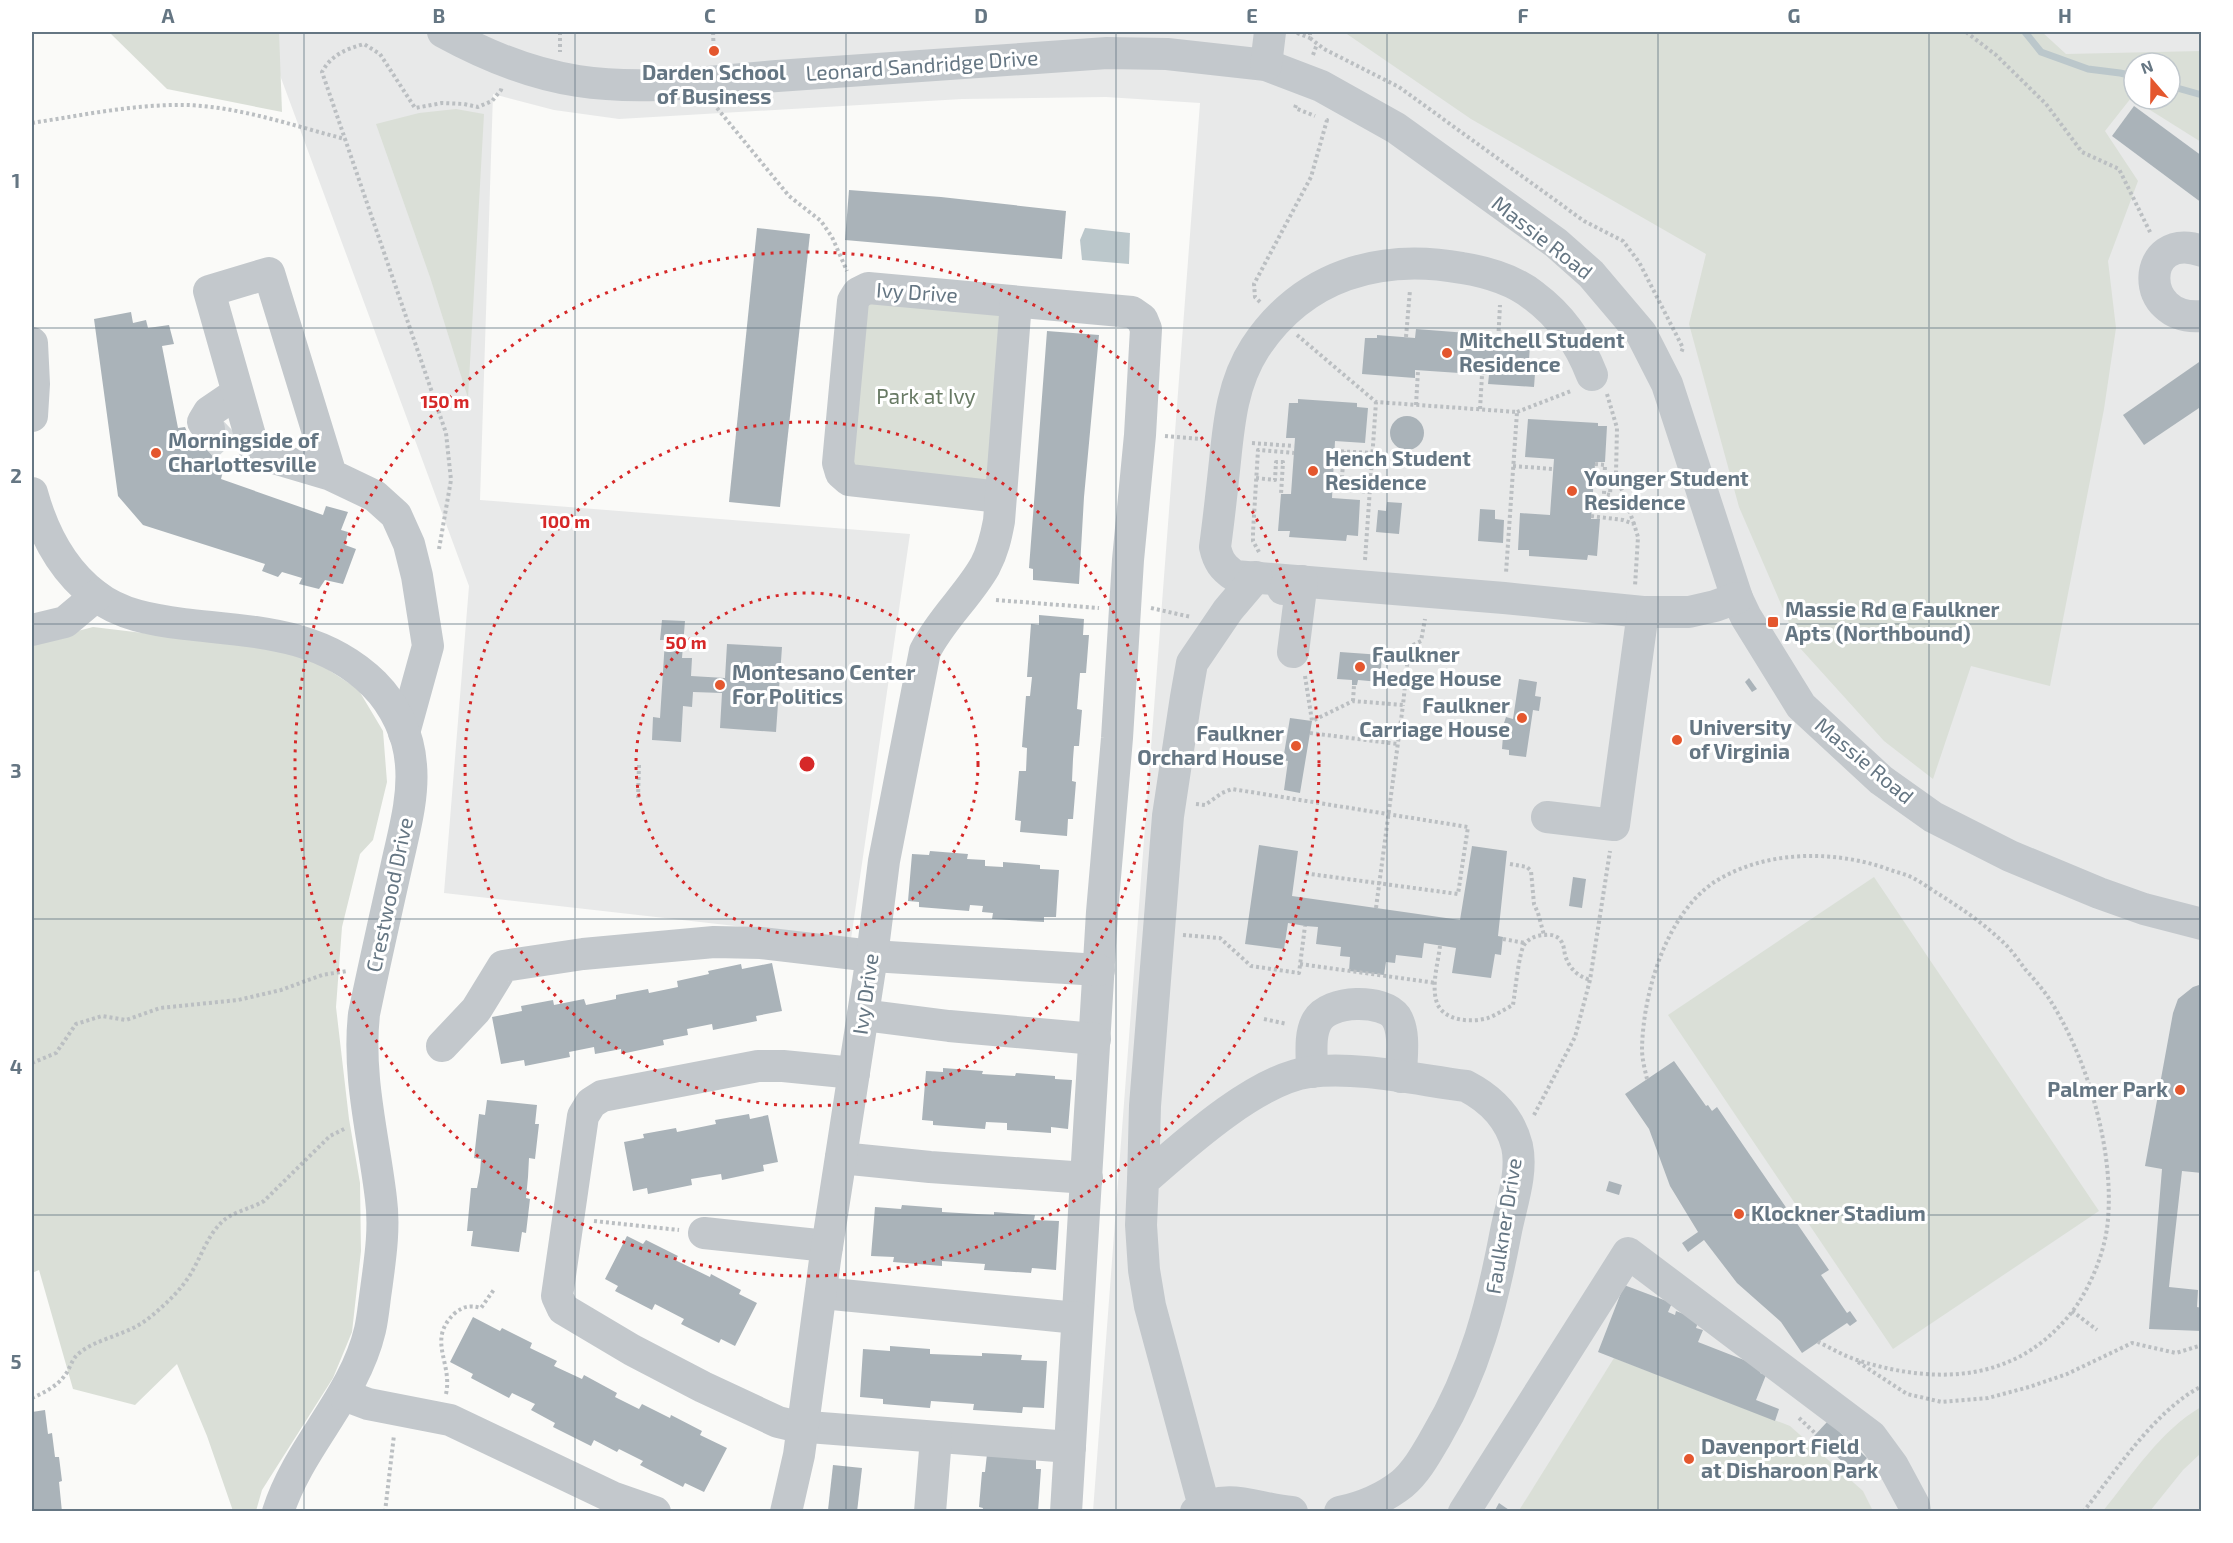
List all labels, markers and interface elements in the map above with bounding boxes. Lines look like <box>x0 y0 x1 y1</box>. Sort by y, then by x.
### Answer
text: A <box>161 3 175 27</box>
text: B <box>433 3 445 27</box>
text: C <box>704 3 716 27</box>
text: D <box>974 3 988 27</box>
text: E <box>1246 3 1258 27</box>
text: F <box>1517 3 1529 27</box>
text: G <box>1788 3 1800 27</box>
text: H <box>2058 3 2072 27</box>
marker: Darden School of Business <box>707 44 721 58</box>
street label: Leonard Sandridge Drive <box>805 44 1039 85</box>
north arrow <box>2122 51 2182 111</box>
text: N <box>2138 56 2155 77</box>
place label: Darden School of Business <box>642 59 786 108</box>
text: 1 <box>12 168 20 192</box>
street label: Massie Road <box>1488 190 1598 284</box>
street label: Ivy Drive <box>875 276 959 307</box>
place label: Mitchell Student Residence <box>1459 327 1625 376</box>
marker: Mitchell Student Residence <box>1440 346 1454 360</box>
park label: Park at Ivy <box>876 383 976 408</box>
text: 150 m <box>421 390 469 412</box>
place label: Morningside of Charlottesville <box>168 427 319 476</box>
place label: Hench Student Residence <box>1325 445 1471 494</box>
marker: Morningside of Charlottesville <box>149 446 163 460</box>
text: 2 <box>10 463 22 487</box>
marker: Hench Student Residence <box>1306 464 1320 478</box>
place label: Younger Student Residence <box>1584 465 1749 514</box>
marker: Younger Student Residence <box>1565 484 1579 498</box>
text: 100 m <box>540 510 590 532</box>
place label: Massie Rd @ Faulkner Apts (Northbound) <box>1785 596 2000 645</box>
marker: Massie Rd @ Faulkner Apts (Northbound) <box>1766 615 1780 629</box>
text: 50 m <box>665 631 707 653</box>
place label: Faulkner Hedge House <box>1372 641 1502 690</box>
place label: Montesano Center For Politics <box>732 659 916 708</box>
marker: Faulkner Hedge House <box>1353 660 1367 674</box>
marker: Montesano Center For Politics <box>713 678 727 692</box>
place label: Faulkner Carriage House <box>1359 692 1510 741</box>
marker: Faulkner Carriage House <box>1515 711 1529 725</box>
street label: Massie Road <box>1811 711 1919 808</box>
place label: University of Virginia <box>1689 714 1792 763</box>
place label: Faulkner Orchard House <box>1137 720 1284 769</box>
marker: University of Virginia <box>1670 733 1684 747</box>
marker: Faulkner Orchard House <box>1289 739 1303 753</box>
centre of rings <box>797 754 817 774</box>
text: 3 <box>10 758 22 782</box>
street label: Crestwood Drive <box>360 815 417 974</box>
street label: Ivy Drive <box>846 952 883 1036</box>
text: 4 <box>10 1054 23 1078</box>
place label: Palmer Park <box>2047 1076 2168 1101</box>
marker: Palmer Park <box>2173 1083 2187 1097</box>
street label: Faulkner Drive <box>1479 1156 1526 1296</box>
place label: Klockner Stadium <box>1751 1200 1926 1225</box>
marker: Klockner Stadium <box>1732 1207 1746 1221</box>
text: 5 <box>10 1349 22 1373</box>
place label: Davenport Field at Disharoon Park <box>1701 1433 1879 1482</box>
marker: Davenport Field at Disharoon Park <box>1682 1452 1696 1466</box>

